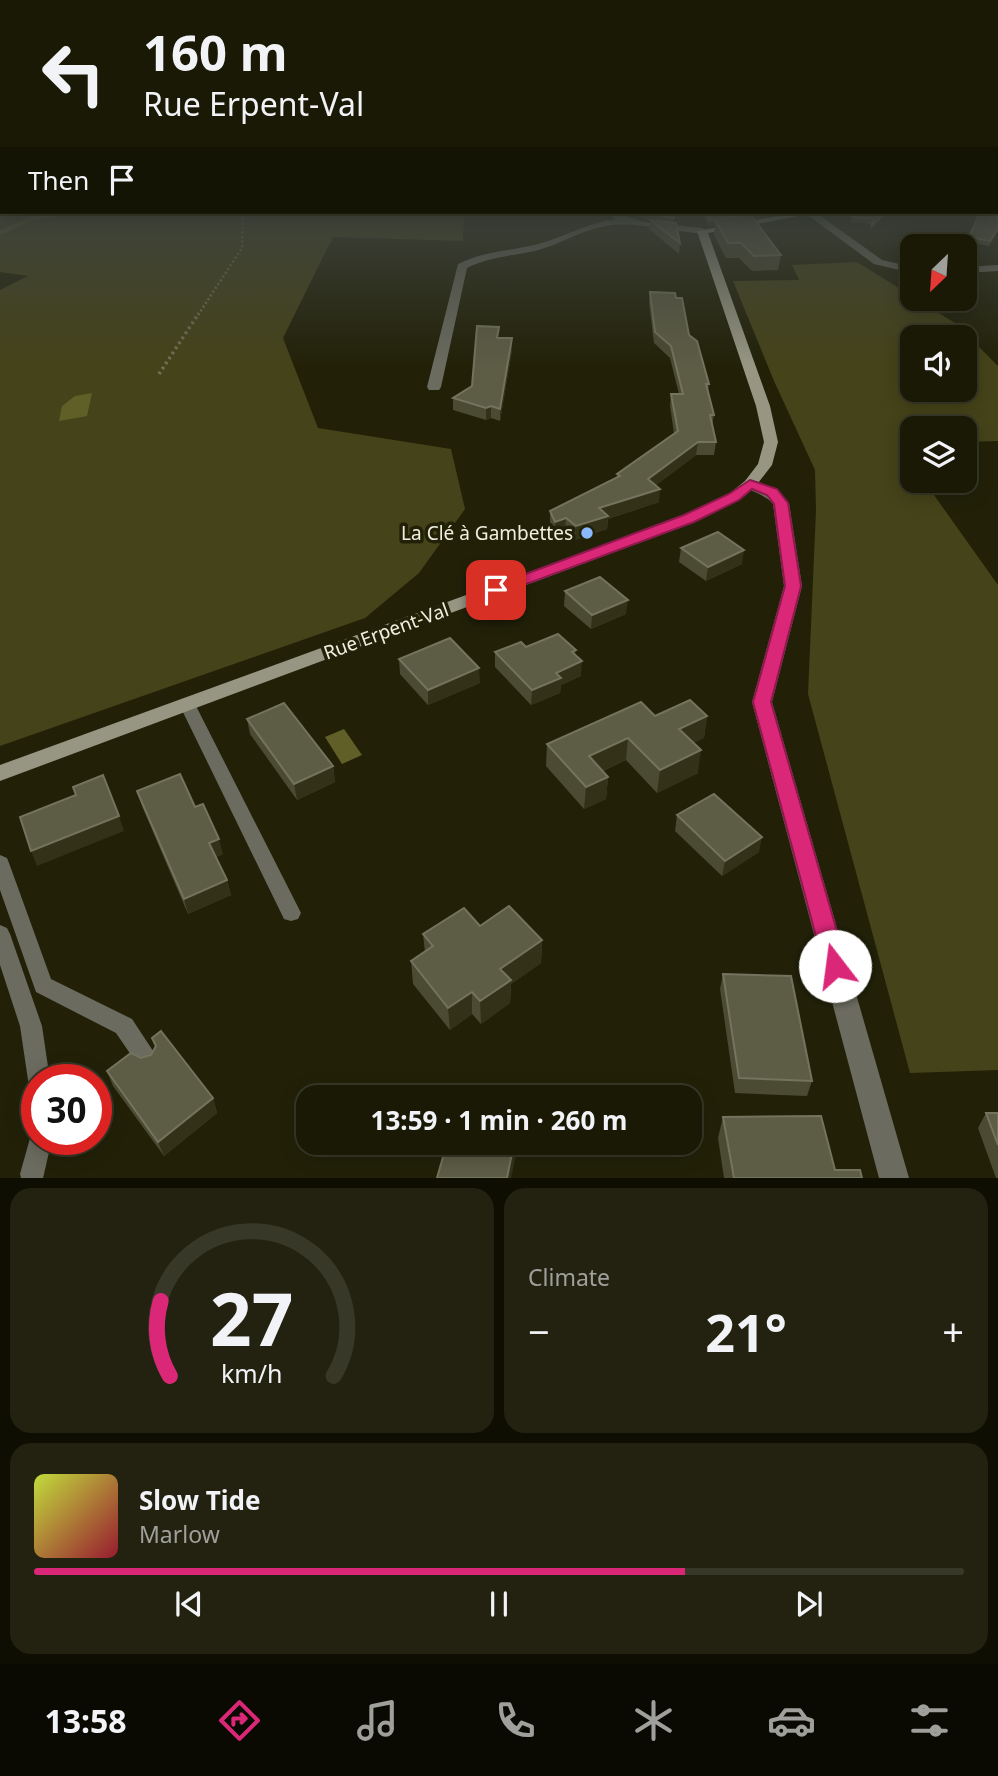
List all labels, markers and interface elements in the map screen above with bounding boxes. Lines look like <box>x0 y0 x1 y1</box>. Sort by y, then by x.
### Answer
text: 160 m <box>143 19 288 85</box>
icon: left <box>28 28 119 119</box>
text: Rue Erpent-Val <box>143 82 364 125</box>
icon: arrive <box>103 161 141 199</box>
text: Then <box>28 162 89 198</box>
north arrow <box>900 234 976 312</box>
map controls <box>900 234 977 493</box>
button: sound <box>900 325 977 402</box>
button: layers <box>900 416 977 493</box>
place label: La Clé à Gambettes <box>401 520 573 546</box>
marker: La Clé à Gambettes <box>579 525 595 541</box>
pin <box>466 560 526 620</box>
icon: arrive <box>477 571 515 609</box>
street label: Rue Erpent-Val <box>320 596 452 666</box>
position arrow <box>798 929 872 1003</box>
speed limit sign: 30 <box>21 1064 112 1155</box>
text: 13:59 · 1 min · 260 m <box>371 1102 627 1138</box>
text: Climate <box>528 1261 610 1293</box>
text: 27 <box>210 1269 294 1368</box>
text: 21° <box>705 1296 787 1367</box>
text: − <box>528 1305 550 1357</box>
text: + <box>942 1305 964 1357</box>
text: km/h <box>221 1356 283 1390</box>
text: Slow Tide <box>139 1482 261 1518</box>
text: Marlow <box>139 1518 220 1550</box>
icon: previous <box>170 1585 208 1623</box>
icon: pause <box>480 1585 518 1623</box>
icon: next <box>790 1585 828 1623</box>
icon: directions <box>215 1696 264 1745</box>
icon: music <box>353 1696 402 1745</box>
icon: phone <box>491 1696 540 1745</box>
icon: climate <box>629 1696 678 1745</box>
icon: car <box>767 1696 816 1745</box>
icon: filters <box>905 1696 954 1745</box>
text: 13:58 <box>44 1699 127 1742</box>

